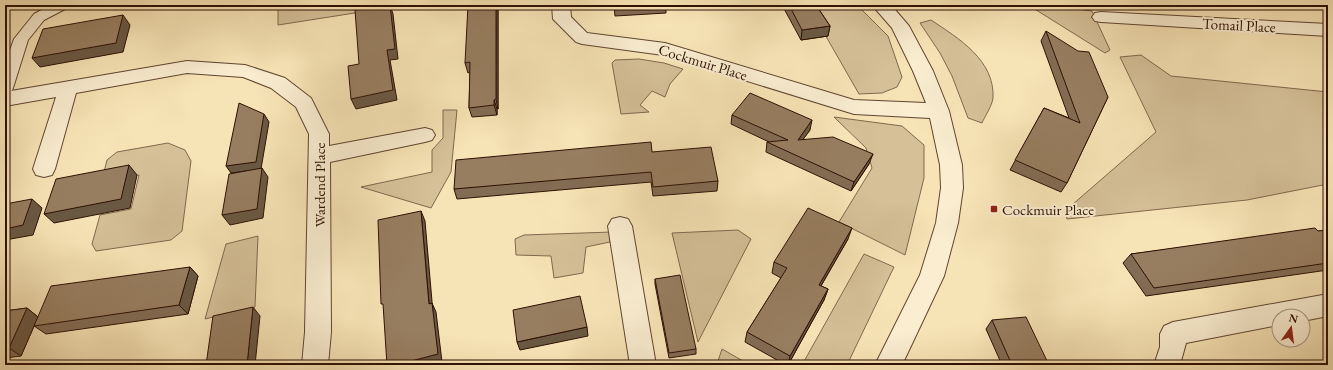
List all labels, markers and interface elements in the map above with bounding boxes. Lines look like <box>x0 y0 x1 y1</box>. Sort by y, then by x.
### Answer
street label: Tomail Place <box>1202 14 1276 36</box>
street label: Cockmuir Place <box>656 39 750 85</box>
street label: Wardend Place <box>310 143 329 227</box>
place label: Cockmuir Place <box>1002 200 1094 219</box>
marker: Cockmuir Place <box>989 204 999 214</box>
north arrow <box>1271 308 1311 348</box>
text: N <box>1287 310 1300 326</box>

